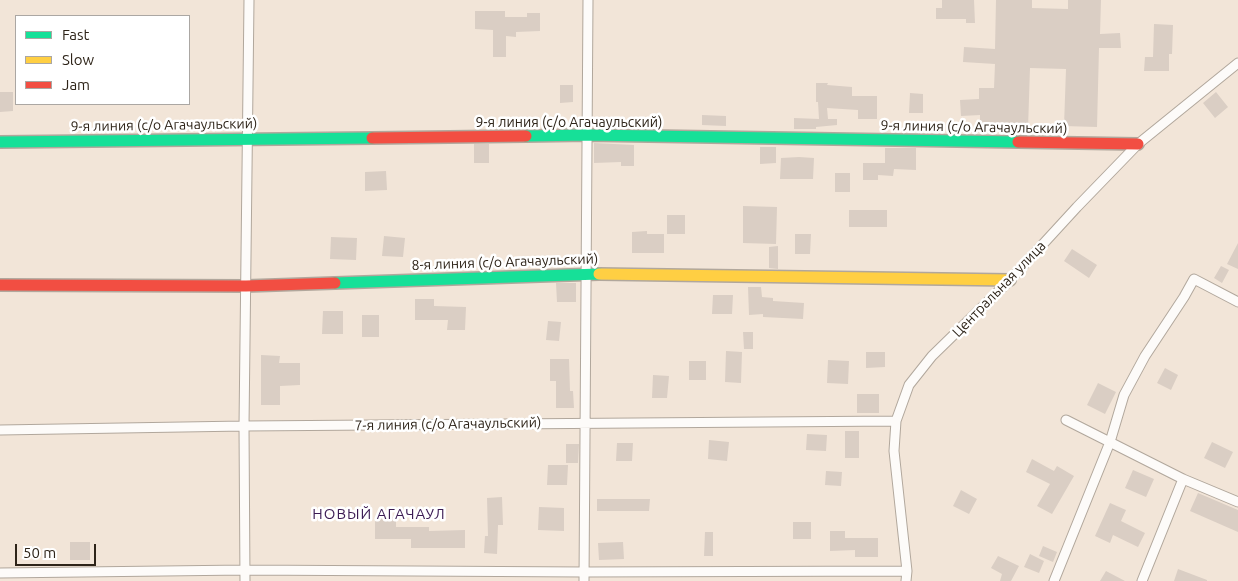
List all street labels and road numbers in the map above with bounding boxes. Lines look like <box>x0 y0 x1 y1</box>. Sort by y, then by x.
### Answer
street label: 9-я линия (с/о Агачаульский) <box>476 114 662 130</box>
street label: 9-я линия (с/о Агачаульский) <box>70 115 258 135</box>
street label: 9-я линия (с/о Агачаульский) <box>880 117 1068 137</box>
street label: Центральная улица <box>949 237 1049 341</box>
street label: 8-я линия (с/о Агачаульский) <box>411 250 599 274</box>
street label: 7-я линия (с/о Агачаульский) <box>354 414 542 434</box>

